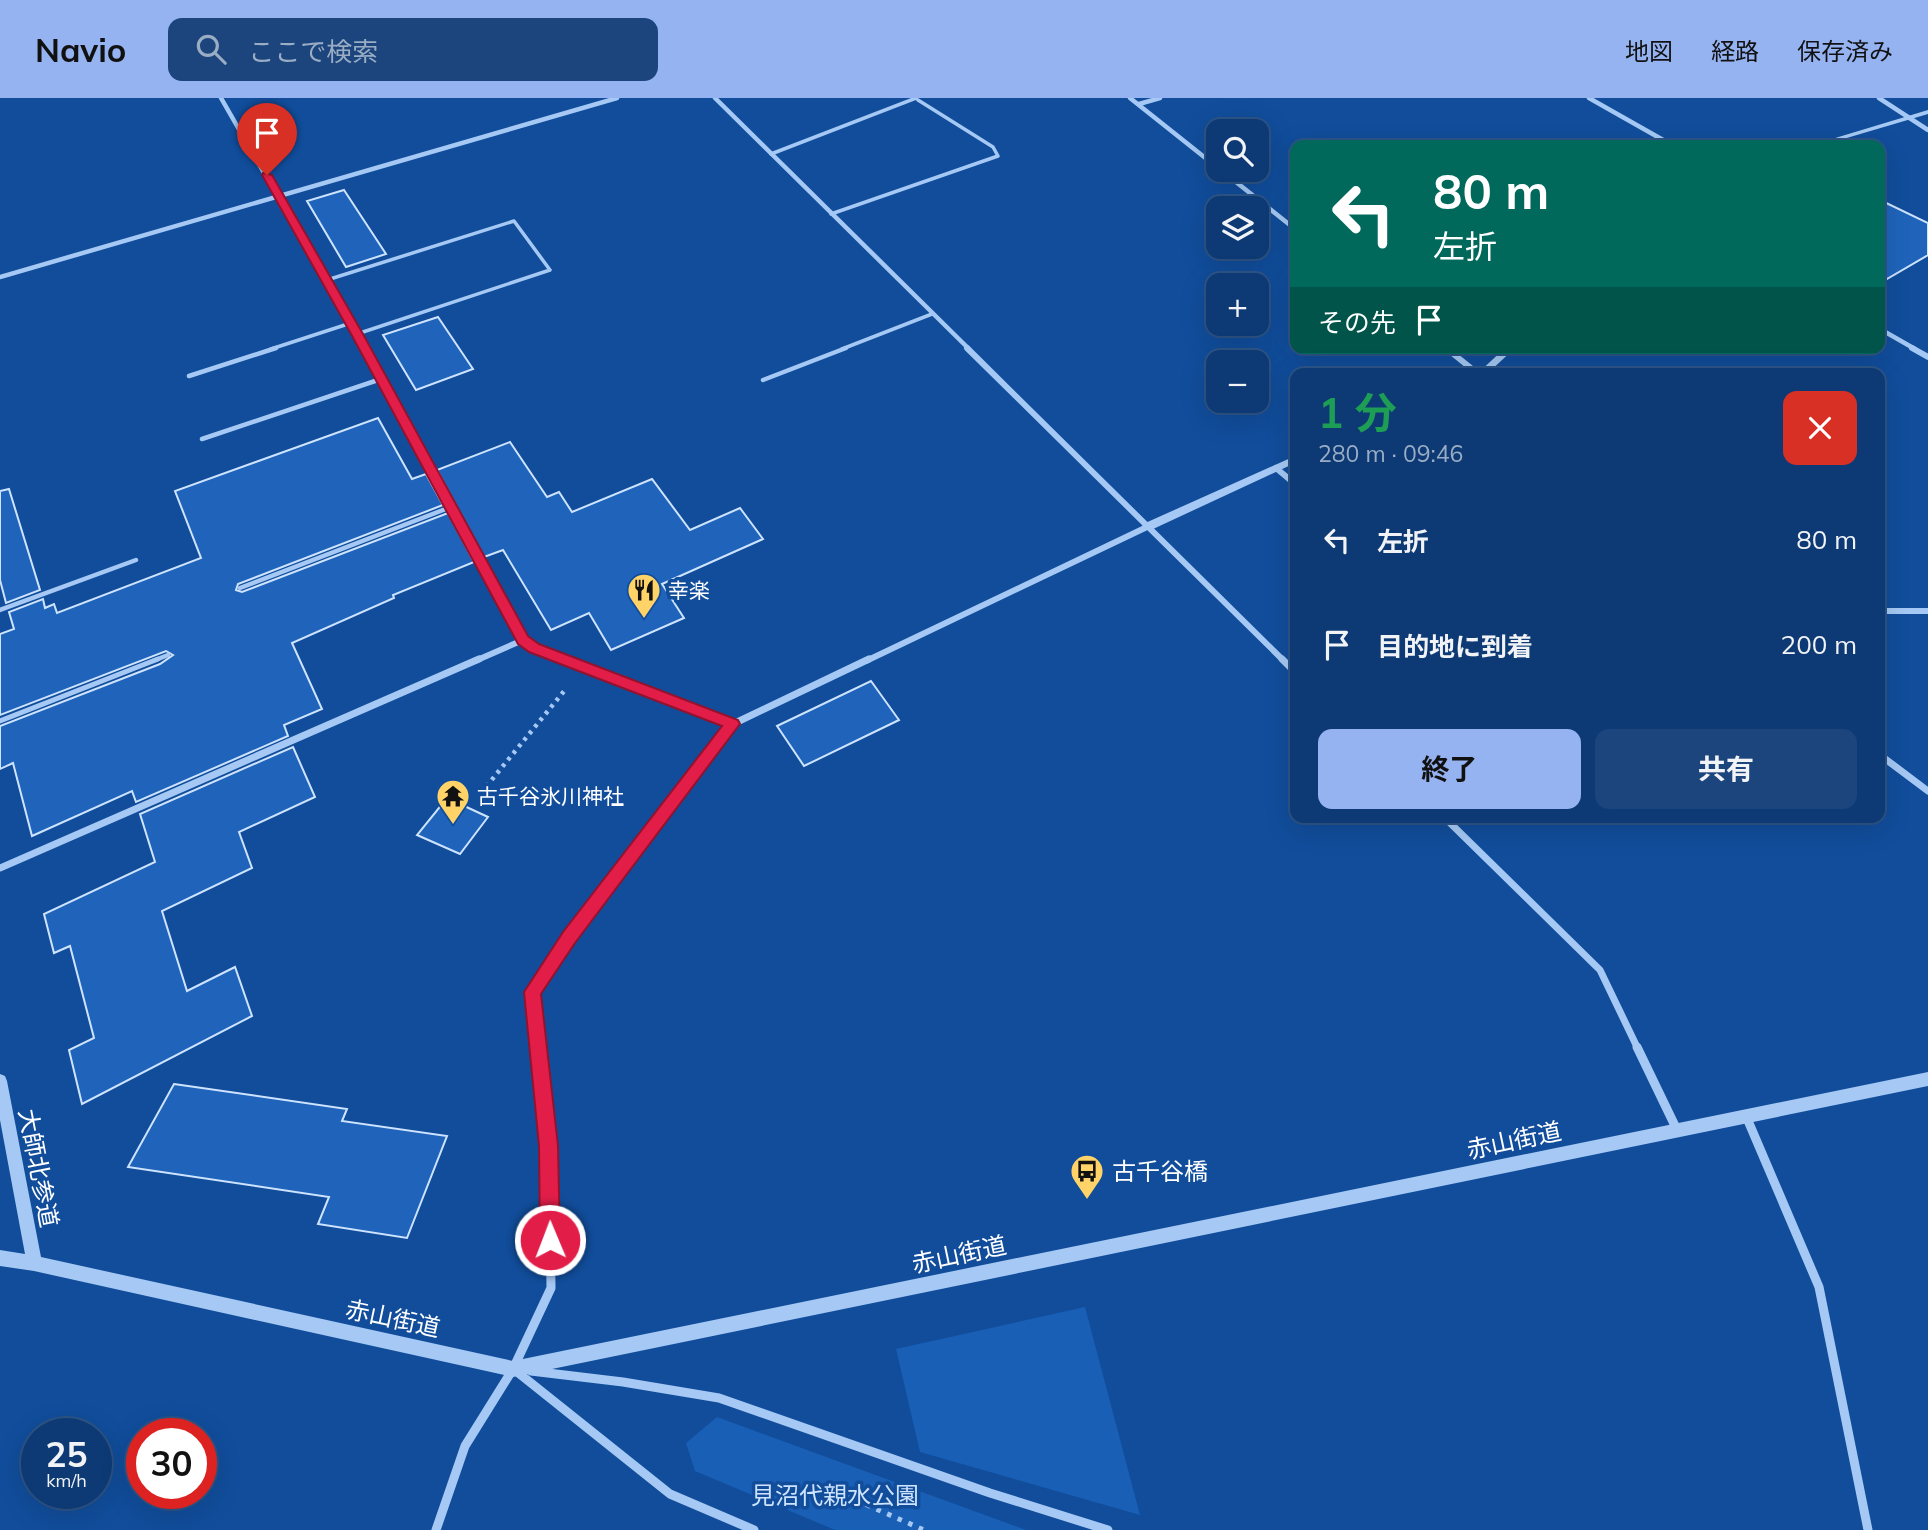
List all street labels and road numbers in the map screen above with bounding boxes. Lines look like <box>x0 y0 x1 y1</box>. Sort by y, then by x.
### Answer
street label: 大師北参道 <box>13 1106 65 1230</box>
street label: 赤山街道 <box>1464 1115 1564 1165</box>
street label: 赤山街道 <box>909 1229 1009 1279</box>
street label: 赤山街道 <box>343 1293 443 1343</box>

